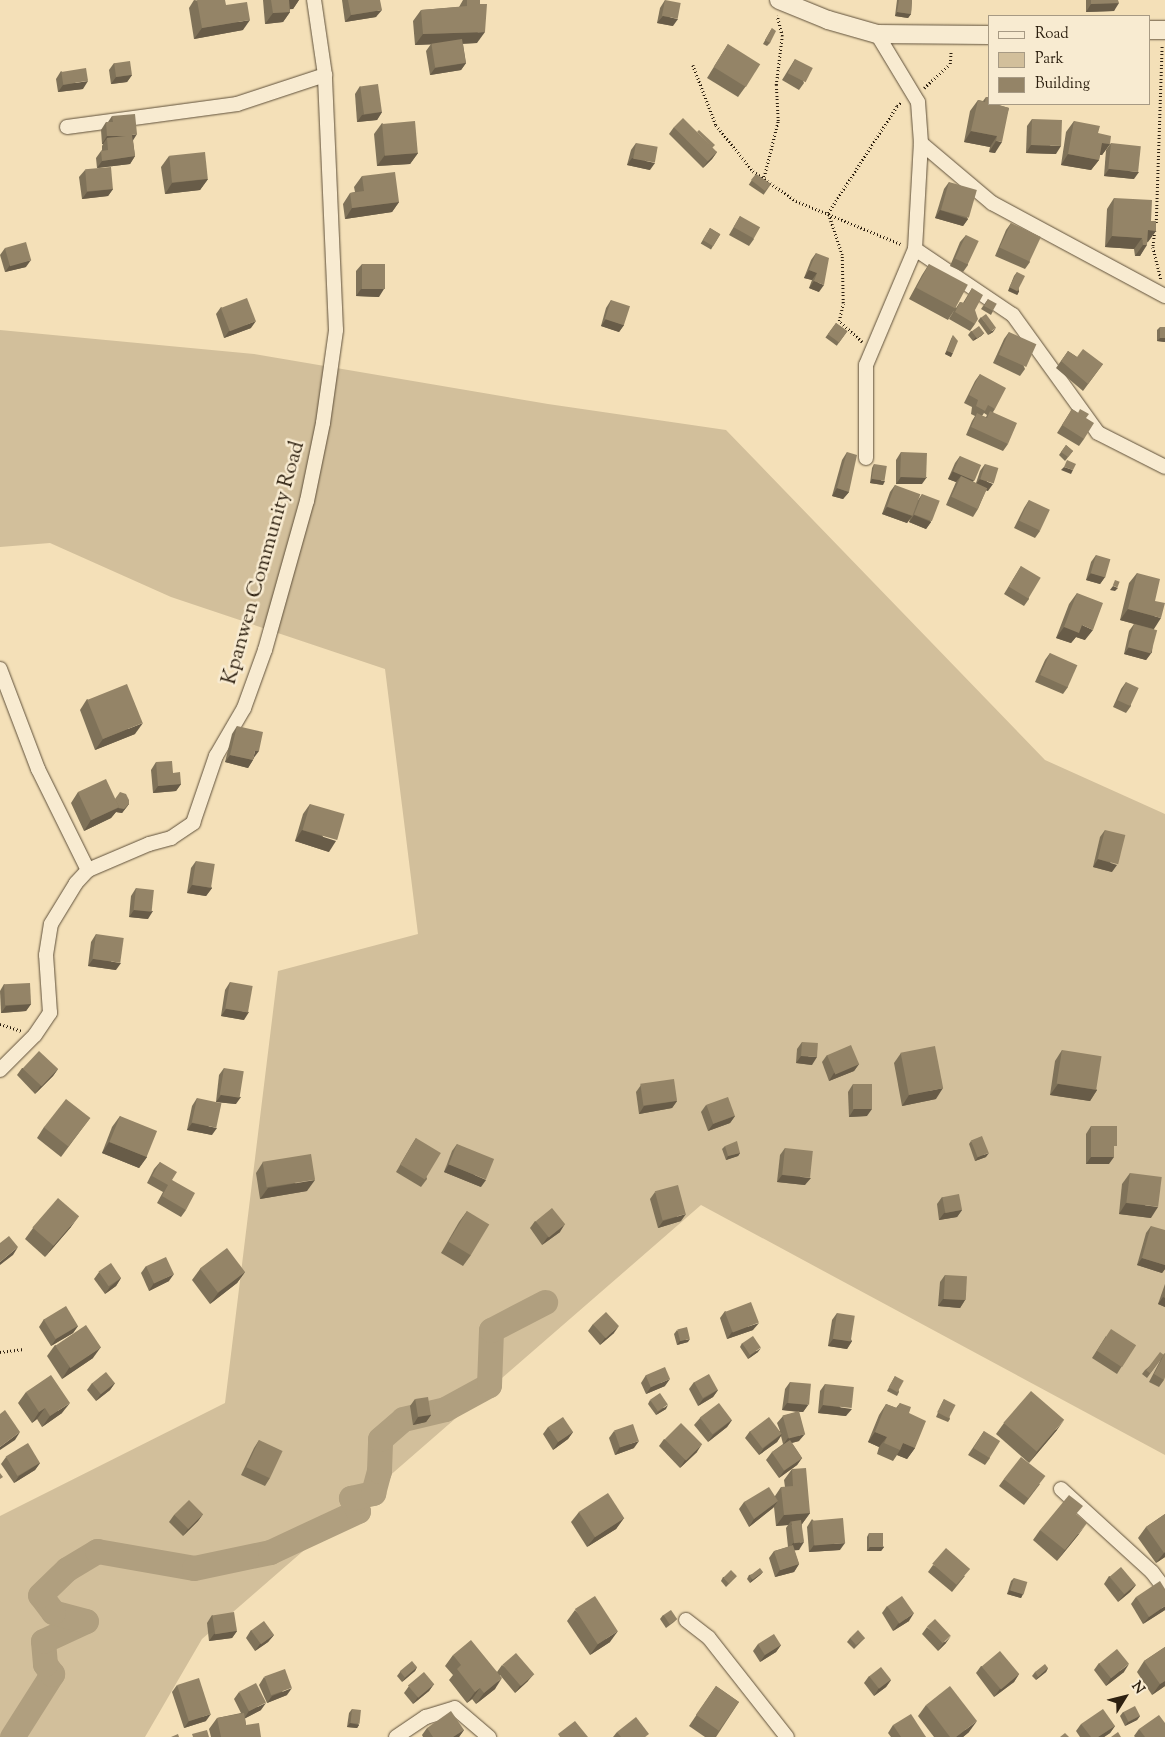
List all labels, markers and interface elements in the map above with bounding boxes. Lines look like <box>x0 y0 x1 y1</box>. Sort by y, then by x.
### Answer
legend <box>988 15 1150 105</box>
text: Road <box>1035 24 1069 45</box>
text: Park <box>1035 49 1064 70</box>
text: Building <box>1035 74 1090 95</box>
street label: Kpanwen Community Road <box>217 438 311 688</box>
north arrow <box>1100 1672 1150 1722</box>
text: N <box>1126 1678 1149 1699</box>

